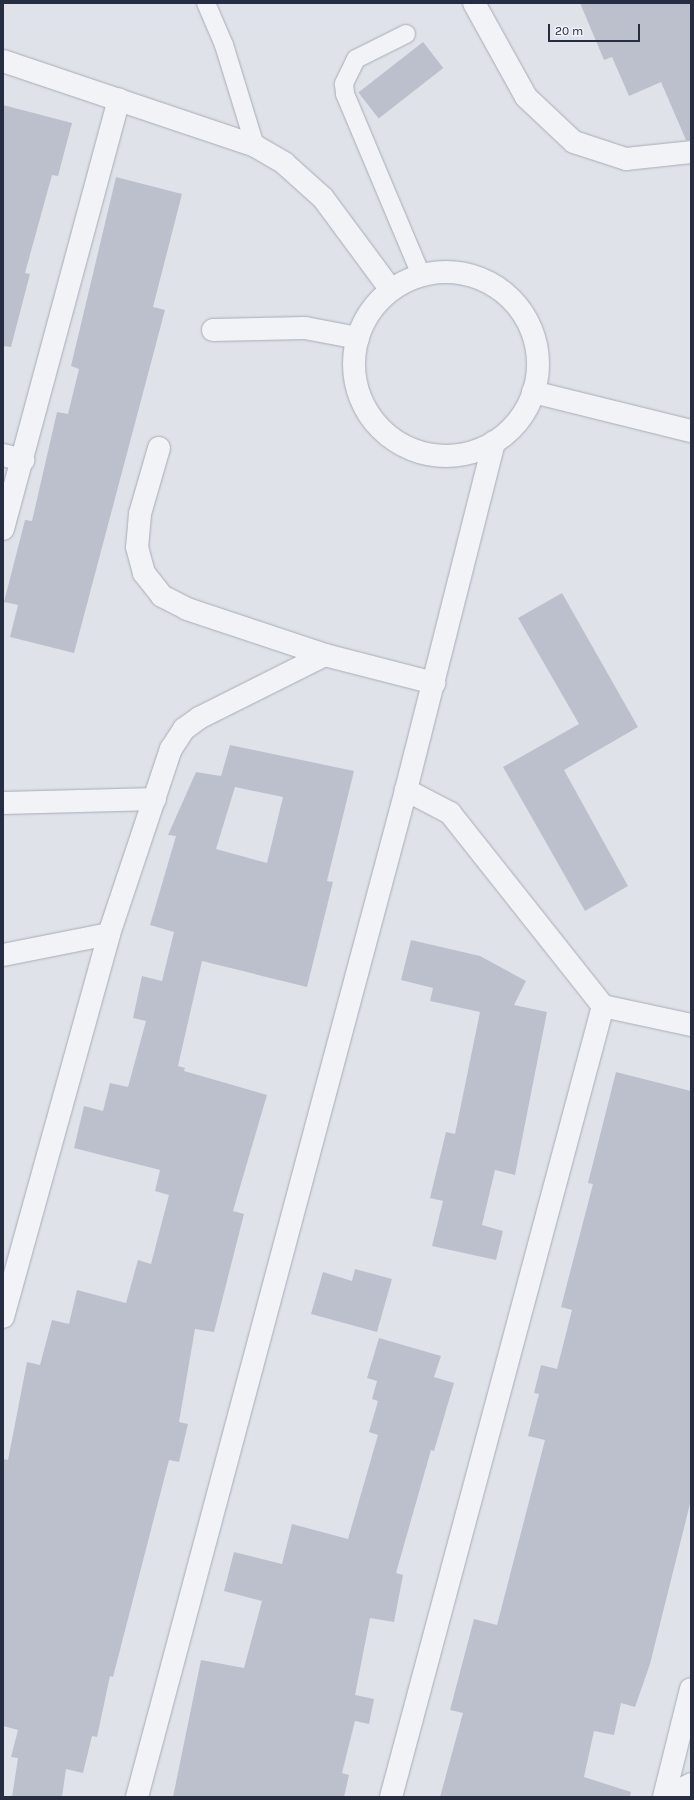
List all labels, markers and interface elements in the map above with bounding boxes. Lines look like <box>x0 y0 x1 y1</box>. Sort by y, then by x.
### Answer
scale bar <box>550 16 642 42</box>
text: 20 m <box>555 24 583 38</box>

